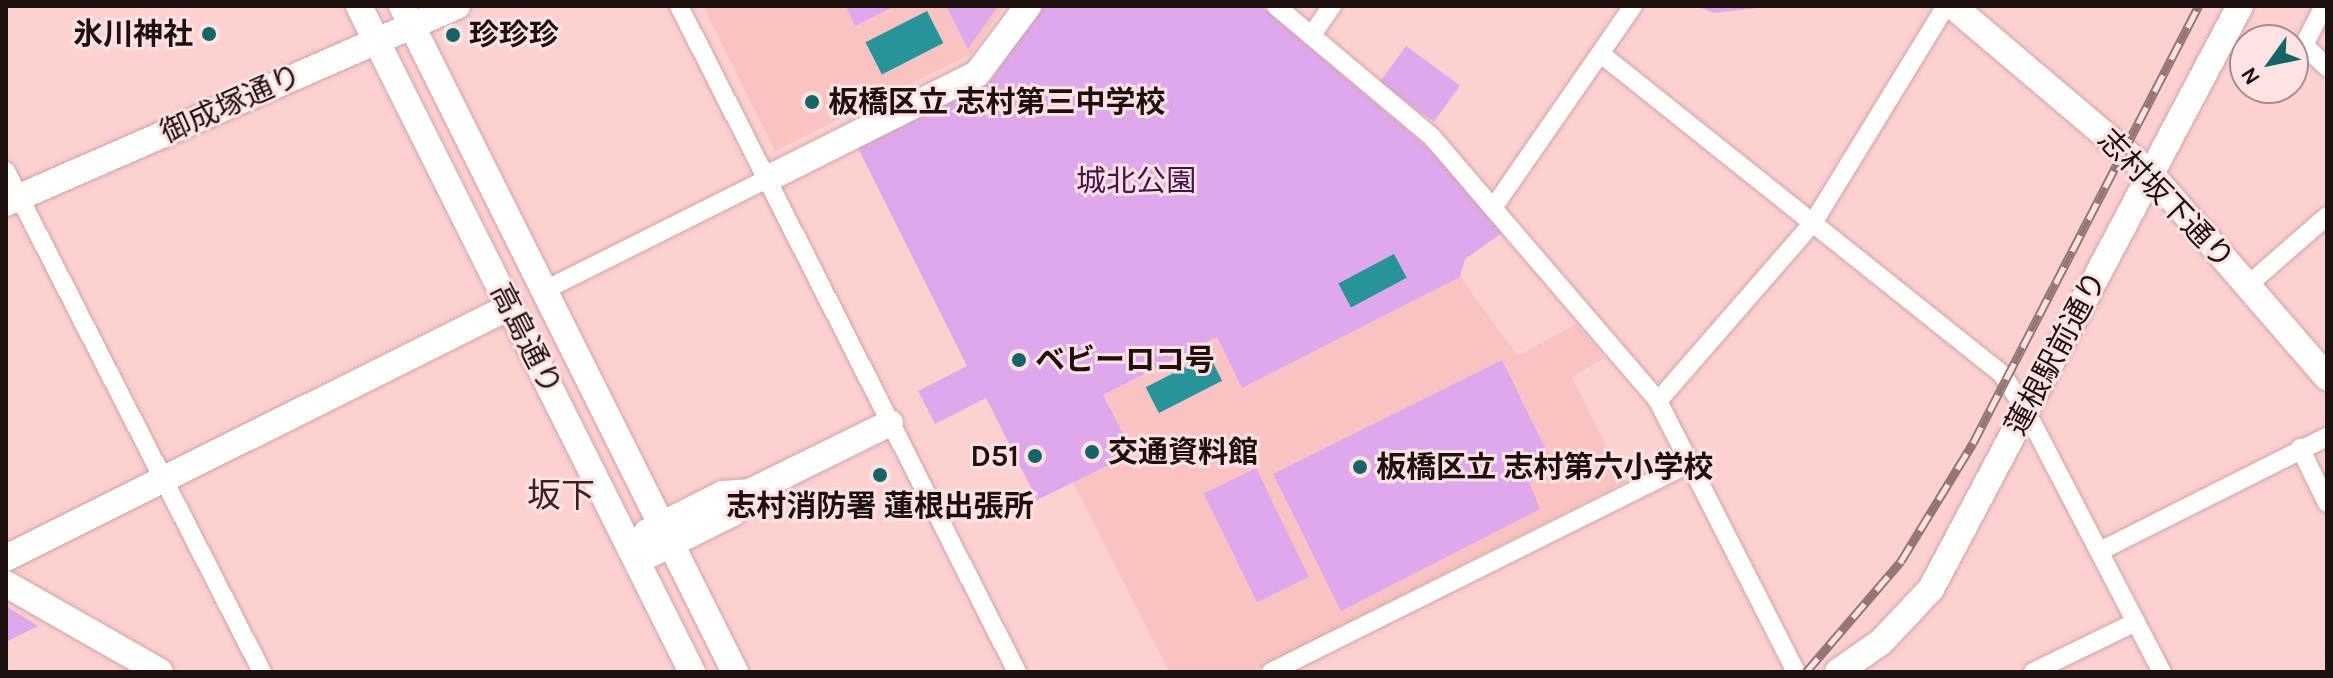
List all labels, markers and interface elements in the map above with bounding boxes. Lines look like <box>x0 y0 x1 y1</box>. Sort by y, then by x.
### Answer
place label: 氷川神社 <box>73 16 193 52</box>
place label: 珍珍珍 <box>469 17 559 53</box>
north arrow <box>2229 24 2309 104</box>
marker: 氷川神社 <box>200 25 218 43</box>
marker: 珍珍珍 <box>444 26 462 44</box>
street label: 御成塚通り <box>155 57 307 151</box>
text: N <box>2235 62 2266 90</box>
place label: 板橋区立 志村第三中学校 <box>828 84 1166 120</box>
marker: 板橋区立 志村第三中学校 <box>803 93 821 111</box>
street label: 志村坂下通り <box>2091 122 2241 276</box>
park label: 城北公園 <box>1076 163 1196 199</box>
street label: 蓮根駅前通り <box>1998 265 2114 441</box>
street label: 高島通り <box>483 277 569 401</box>
place label: ベビーロコ号 <box>1035 342 1215 378</box>
marker: ベビーロコ号 <box>1010 351 1028 369</box>
place label: 交通資料館 <box>1108 434 1258 470</box>
place label: D51 <box>970 438 1019 474</box>
marker: 交通資料館 <box>1083 443 1101 461</box>
marker: D51 <box>1026 447 1044 465</box>
place label: 板橋区立 志村第六小学校 <box>1376 449 1714 485</box>
marker: 板橋区立 志村第六小学校 <box>1351 458 1369 476</box>
marker: 志村消防署 蓮根出張所 <box>871 466 889 484</box>
district label: 坂下 <box>527 477 595 517</box>
place label: 志村消防署 蓮根出張所 <box>726 488 1034 524</box>

